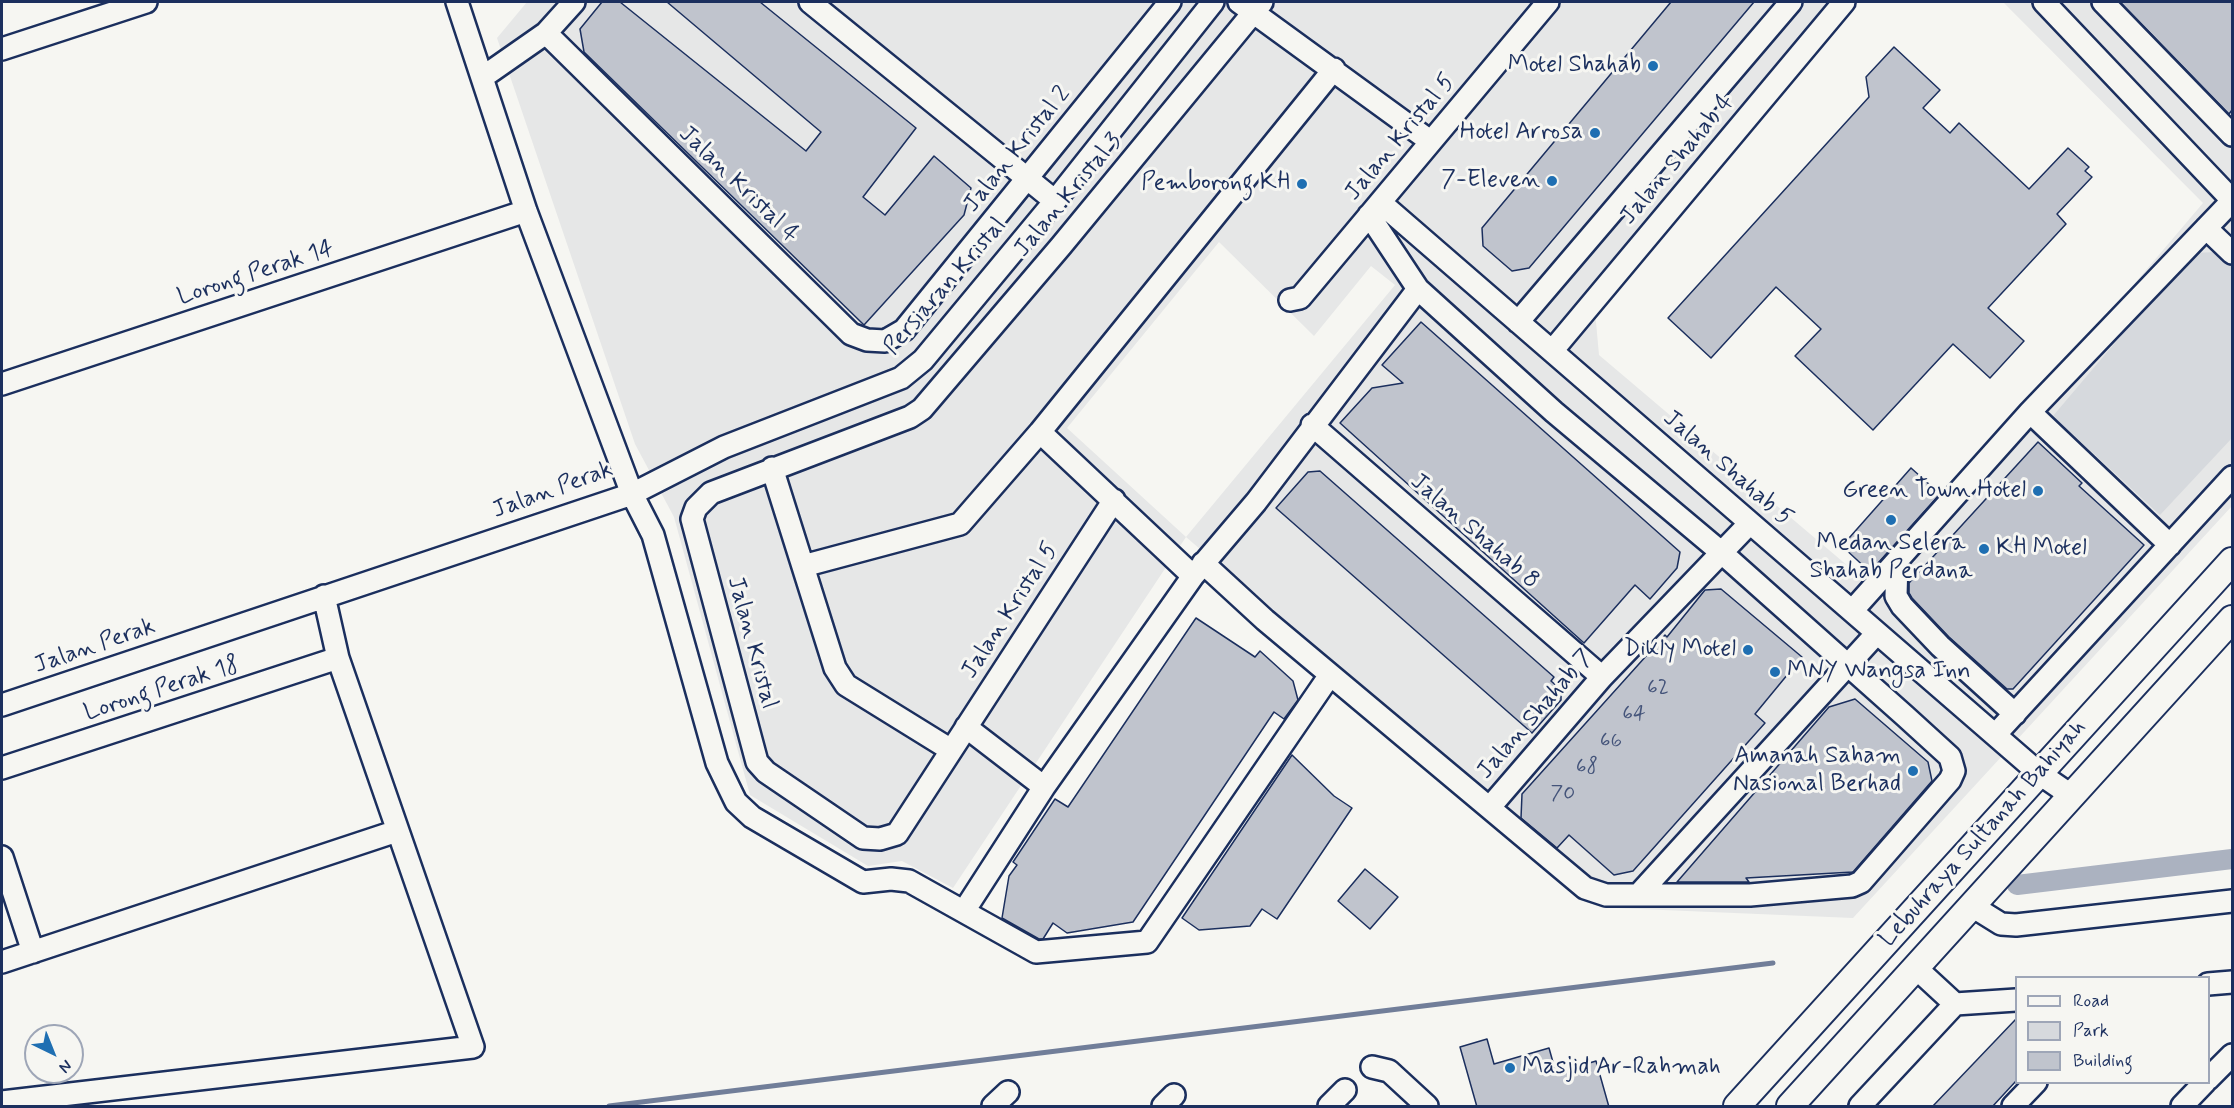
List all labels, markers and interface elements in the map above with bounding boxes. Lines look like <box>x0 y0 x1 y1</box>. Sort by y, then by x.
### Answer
place label: Motel Shahab <box>1508 52 1641 80</box>
marker: Motel Shahab <box>1646 59 1660 73</box>
street label: Jalan Kristal 5 <box>1340 69 1462 207</box>
street label: Jalan Kristal 2 <box>958 81 1078 219</box>
street label: Jalan Shahab 4 <box>1615 89 1741 231</box>
place label: Hotel Arrosa <box>1460 119 1583 147</box>
street label: Jalan Kristal 4 <box>672 120 804 250</box>
marker: Hotel Arrosa <box>1588 126 1602 140</box>
street label: Jalan Kristal 3 <box>1009 128 1129 264</box>
place label: 7-Eleven <box>1441 167 1540 195</box>
place label: Pemborong KH <box>1141 170 1290 198</box>
marker: 7-Eleven <box>1545 174 1559 188</box>
marker: Pemborong KH <box>1295 177 1309 191</box>
street label: Persiaran Kristal <box>879 212 1013 362</box>
street label: Lorong Perak 14 <box>174 235 338 313</box>
street label: Jalan Shahab 5 <box>1656 405 1798 533</box>
street label: Jalan Perak <box>489 456 617 526</box>
street label: Jalan Shahab 8 <box>1404 468 1544 596</box>
place label: Green Town Hotel <box>1842 477 2026 505</box>
marker: Green Town Hotel <box>2031 484 2045 498</box>
marker: Medan Selera Shahab Perdana <box>1884 513 1898 527</box>
place label: Medan Selera Shahab Perdana <box>1809 530 1973 586</box>
place label: KH Motel <box>1996 535 2087 563</box>
street label: Jalan Kristal 5 <box>956 537 1066 685</box>
marker: KH Motel <box>1977 542 1991 556</box>
street label: Jalan Kristal <box>720 574 782 712</box>
street label: Jalan Perak <box>31 613 159 681</box>
place label: Dikly Motel <box>1624 636 1736 664</box>
marker: Dikly Motel <box>1741 643 1755 657</box>
street label: Jalan Shahab 7 <box>1472 644 1600 786</box>
street label: Lorong Perak 18 <box>81 651 243 729</box>
place label: MNY Wangsa Inn <box>1787 658 1971 686</box>
marker: MNY Wangsa Inn <box>1768 665 1782 679</box>
house number: 62 <box>1647 676 1669 702</box>
house number: 64 <box>1622 702 1646 728</box>
street label: Lebuhraya Sultanah Bahiyah <box>1874 714 2094 954</box>
house number: 66 <box>1600 729 1622 755</box>
place label: Amanah Saham Nasional Berhad <box>1733 743 1901 799</box>
house number: 68 <box>1576 755 1598 781</box>
marker: Amanah Saham Nasional Berhad <box>1906 764 1920 778</box>
house number: 70 <box>1551 782 1575 808</box>
legend <box>2015 976 2210 1084</box>
text: Road <box>2073 989 2109 1013</box>
text: Park <box>2073 1019 2109 1043</box>
north arrow <box>24 1024 84 1084</box>
text: Building <box>2073 1049 2133 1073</box>
place label: Masjid Ar-Rahmah <box>1522 1054 1721 1082</box>
text: N <box>54 1055 76 1077</box>
marker: Masjid Ar-Rahmah <box>1503 1061 1517 1075</box>

